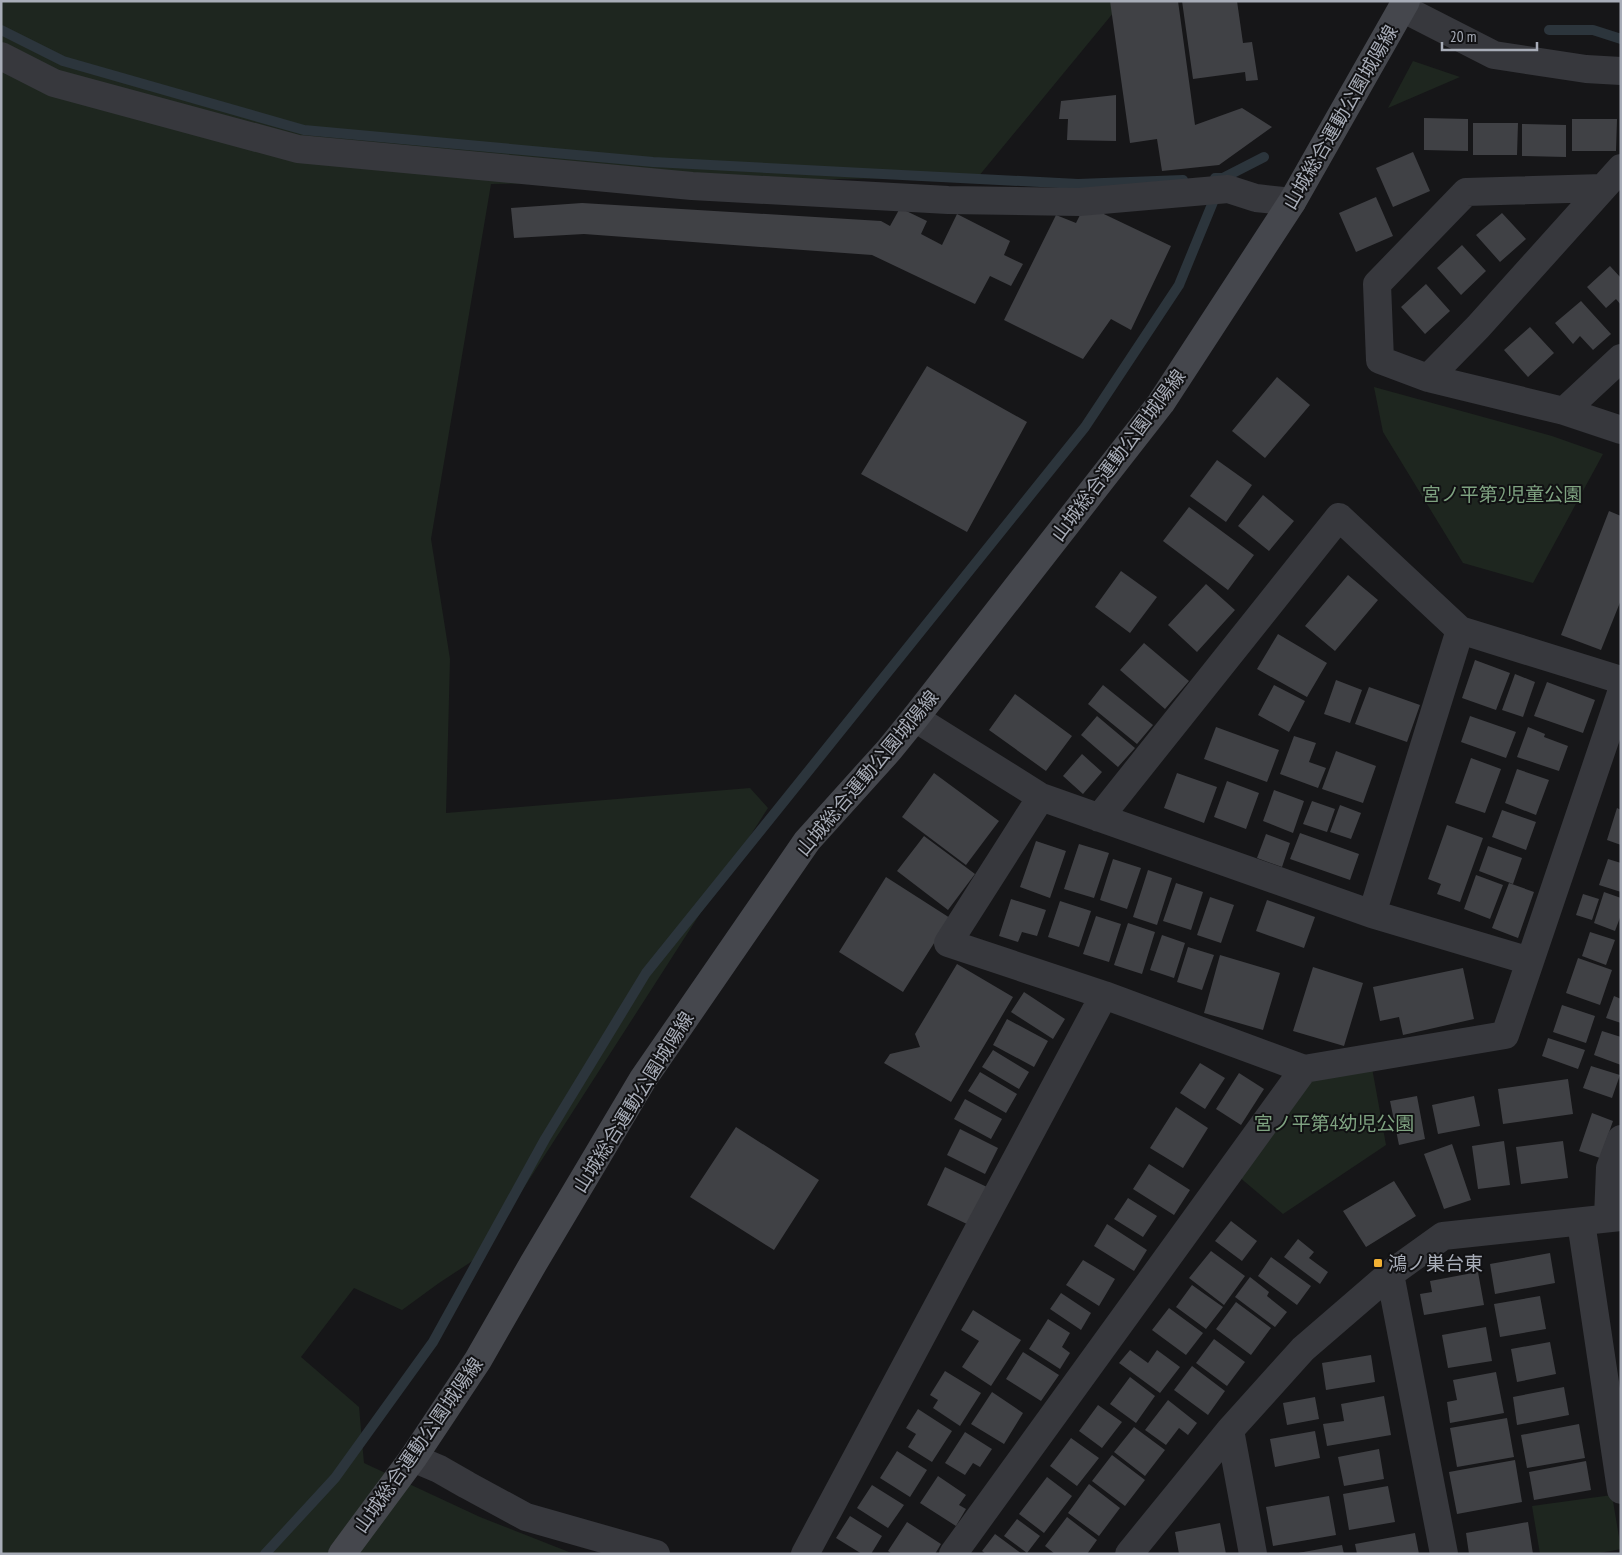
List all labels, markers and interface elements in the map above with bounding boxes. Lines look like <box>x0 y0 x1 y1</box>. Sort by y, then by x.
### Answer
street label: 山城総合運動公園城陽線 <box>1277 20 1403 214</box>
scale bar <box>1442 20 1537 52</box>
text: 20 m <box>1450 27 1476 46</box>
street label: 山城総合運動公園城陽線 <box>1046 364 1190 546</box>
park label: 宮ノ平第2児童公園 <box>1422 482 1582 506</box>
street label: 山城総合運動公園城陽線 <box>791 685 943 861</box>
street label: 山城総合運動公園城陽線 <box>567 1007 699 1197</box>
park label: 宮ノ平第4幼児公園 <box>1254 1111 1414 1135</box>
place label: 鴻ノ巣台東 <box>1388 1251 1483 1275</box>
marker: 鴻ノ巣台東 <box>1372 1257 1384 1269</box>
street label: 山城総合運動公園城陽線 <box>348 1353 488 1537</box>

